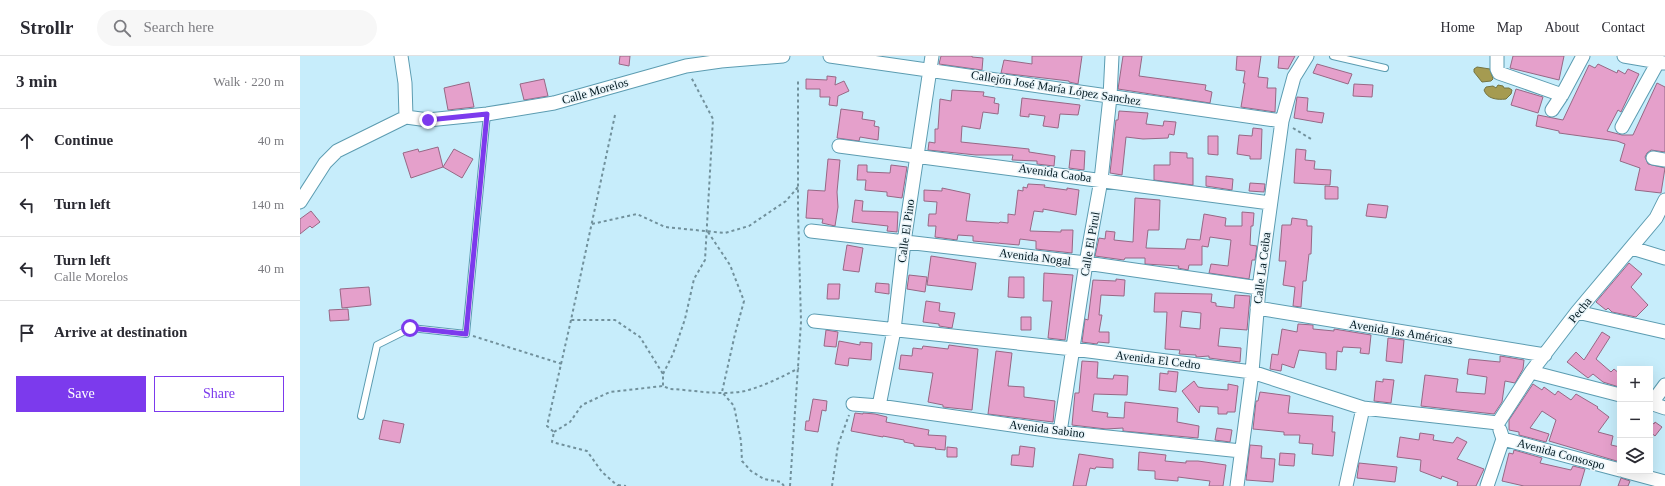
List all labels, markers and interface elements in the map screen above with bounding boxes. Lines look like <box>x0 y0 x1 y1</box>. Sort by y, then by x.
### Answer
search box <box>97 10 377 46</box>
text: Strollr <box>20 17 73 38</box>
icon: search <box>111 17 133 39</box>
text: Search here <box>143 19 214 35</box>
text: Home <box>1441 20 1475 35</box>
text: Map <box>1497 20 1522 35</box>
text: About <box>1544 20 1579 35</box>
text: Contact <box>1601 20 1645 35</box>
street label: Callejón José María López Sanchez <box>970 68 1142 108</box>
text: 3 min <box>16 72 57 91</box>
text: Walk · 220 m <box>213 74 284 89</box>
street label: Calle Morelos <box>560 75 630 107</box>
route end <box>419 111 437 129</box>
icon: ahead <box>16 130 38 152</box>
text: Continue <box>54 132 113 148</box>
text: 40 m <box>258 133 284 148</box>
street label: Avenida Caoba <box>1018 161 1093 185</box>
icon: left <box>16 194 38 216</box>
text: Turn left <box>54 196 111 212</box>
text: 140 m <box>251 197 284 212</box>
street label: Calle El Pino <box>895 198 917 264</box>
street label: Calle El Pirul <box>1077 210 1103 277</box>
street label: Calle La Ceiba <box>1251 231 1273 305</box>
street label: Avenida Nogal <box>998 246 1072 268</box>
text: Turn left <box>54 252 111 268</box>
icon: left <box>16 258 38 280</box>
text: 40 m <box>258 261 284 276</box>
text: Calle Morelos <box>54 269 128 284</box>
street label: Pecha <box>1566 294 1595 326</box>
street label: Avenida las Américas <box>1348 317 1454 347</box>
route start <box>401 319 419 337</box>
icon: arrive <box>16 322 38 344</box>
text: Arrive at destination <box>54 324 187 340</box>
street label: Avenida El Cedro <box>1115 348 1201 372</box>
map controls <box>1617 366 1653 474</box>
button: + <box>1617 366 1653 402</box>
button: Save <box>16 376 146 412</box>
button: Share <box>154 376 284 412</box>
button: − <box>1617 402 1653 438</box>
street label: Avenida Sabino <box>1008 417 1086 441</box>
street label: Avenida Consospo <box>1516 436 1606 472</box>
button: layers <box>1617 438 1653 474</box>

